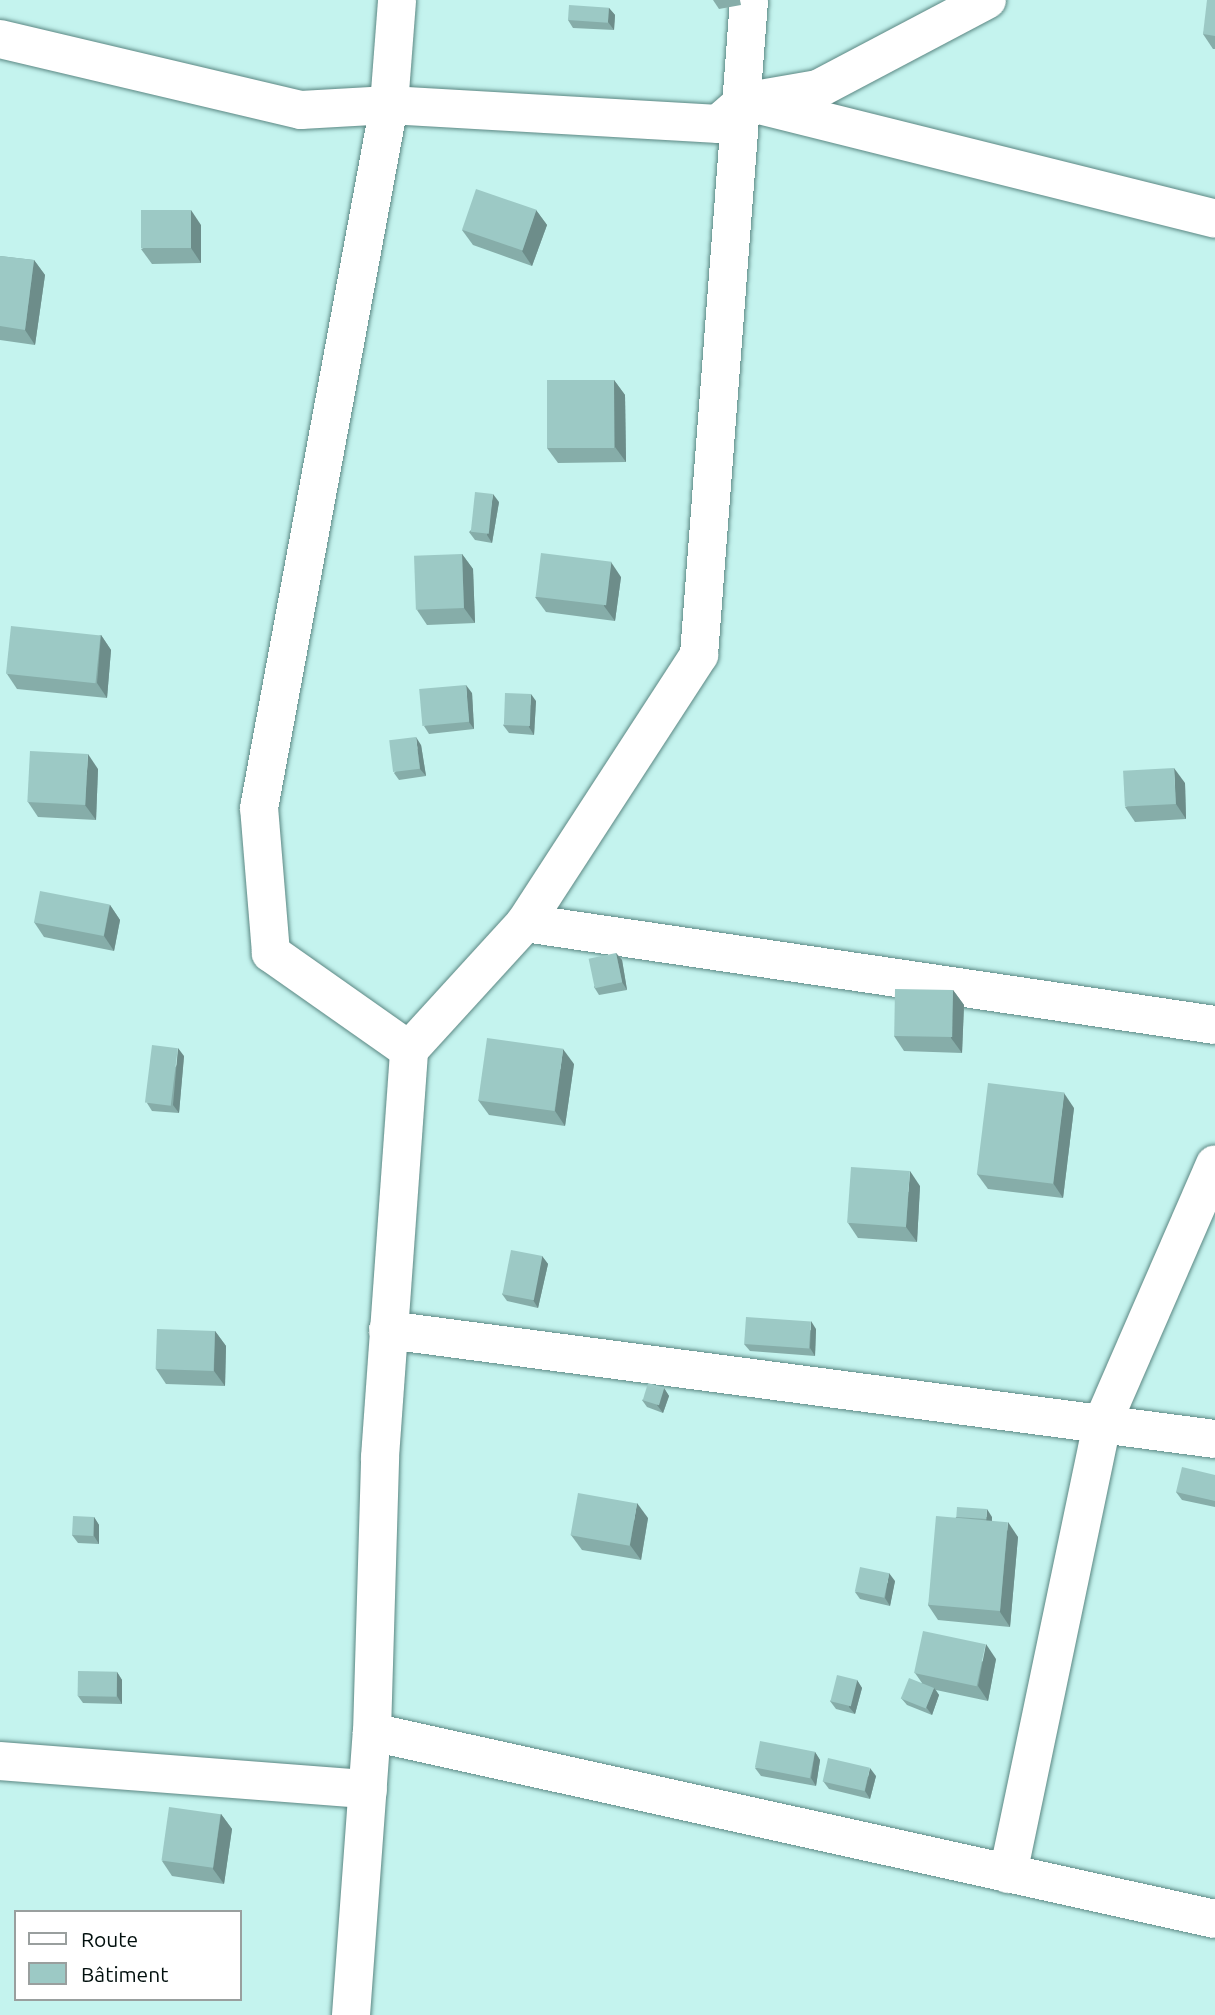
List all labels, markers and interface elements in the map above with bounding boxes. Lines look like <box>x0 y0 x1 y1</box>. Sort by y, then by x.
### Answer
legend <box>14 1910 242 2001</box>
text: Route <box>81 1927 138 1951</box>
text: Bâtiment <box>81 1962 168 1986</box>

